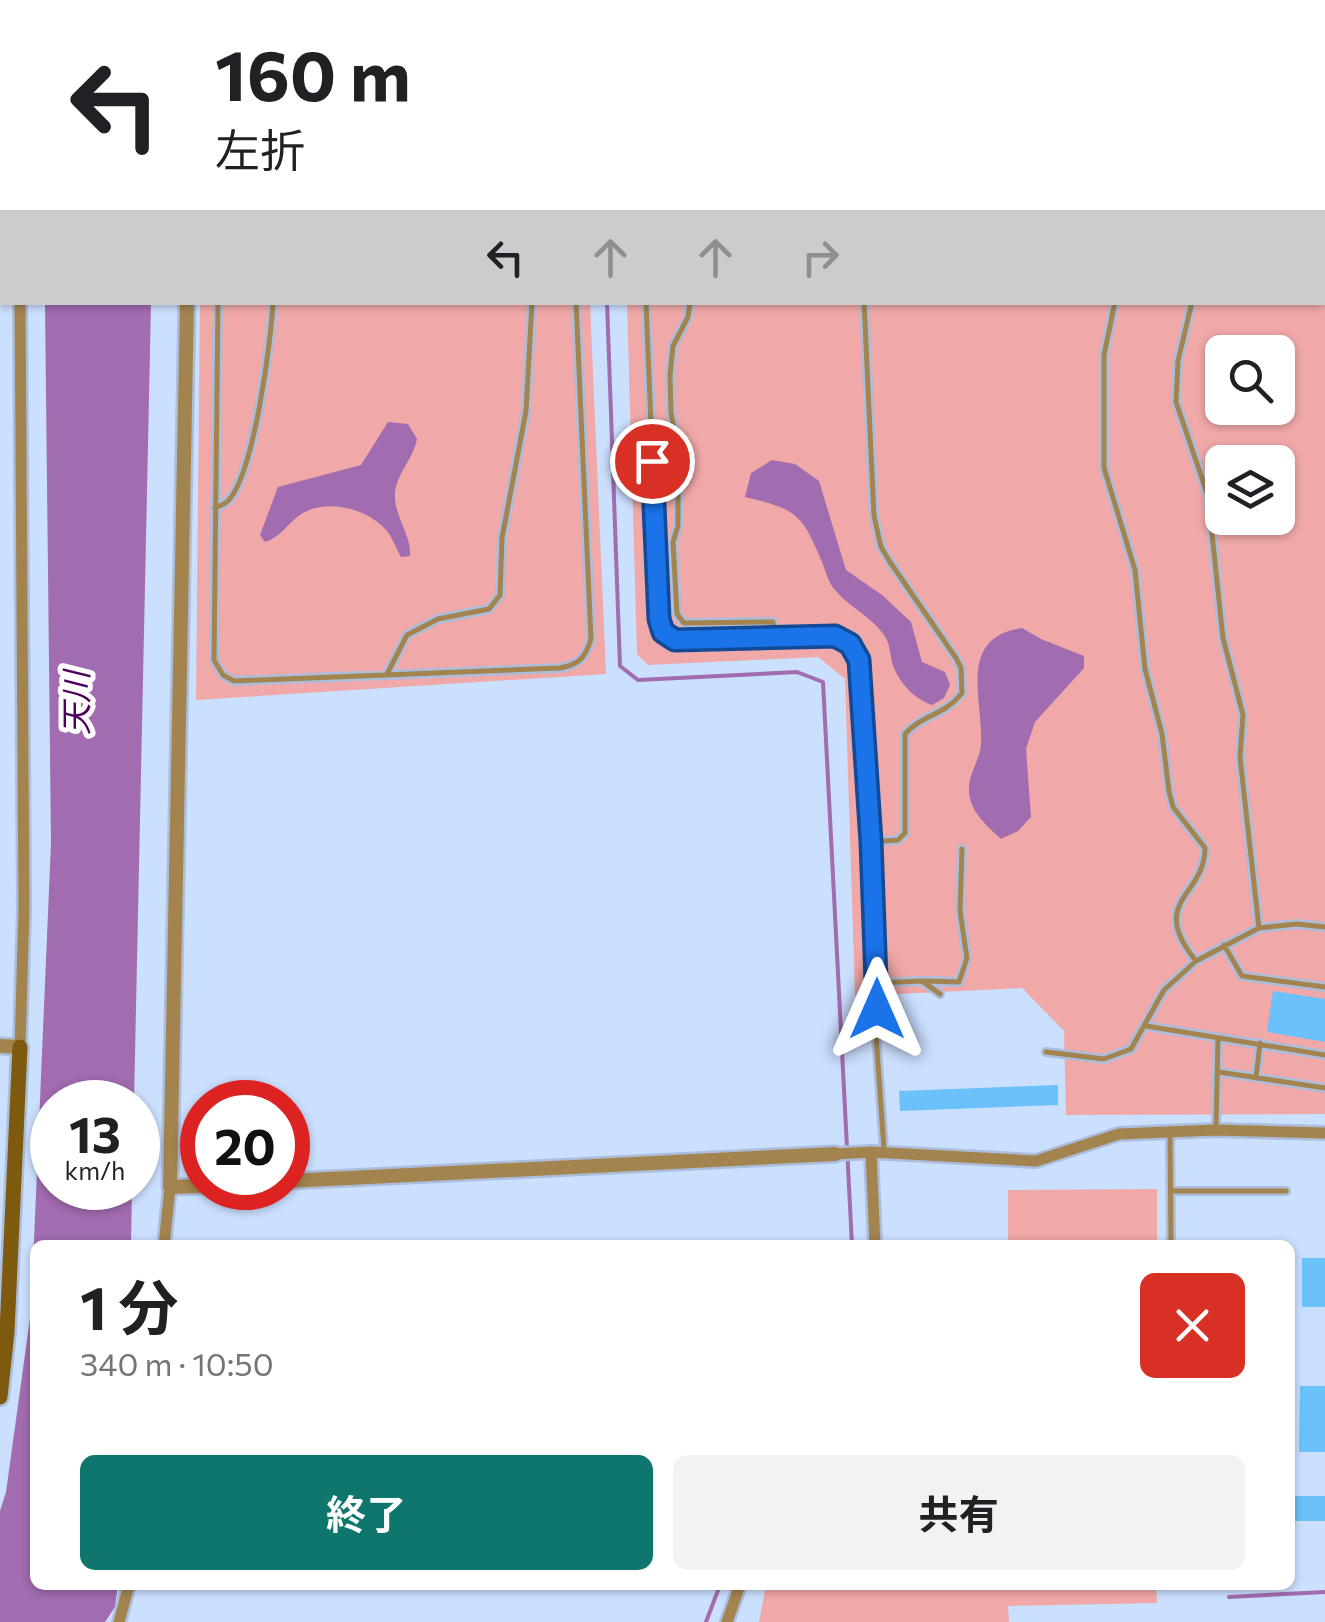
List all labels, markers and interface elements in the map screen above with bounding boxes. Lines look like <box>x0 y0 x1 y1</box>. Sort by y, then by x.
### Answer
text: 160 m <box>215 30 411 115</box>
icon: left <box>50 40 180 170</box>
text: 左折 <box>215 121 305 176</box>
icon: left <box>478 230 533 285</box>
icon: ahead <box>583 230 638 285</box>
icon: ahead <box>688 230 743 285</box>
icon: right <box>793 230 848 285</box>
map controls <box>1205 335 1295 535</box>
button: search <box>1205 335 1295 425</box>
pin <box>610 419 695 504</box>
icon: arrive <box>625 434 680 489</box>
button: layers <box>1205 445 1295 535</box>
water label: 天川 <box>55 668 95 735</box>
position arrow <box>825 957 929 1061</box>
speed limit sign: 20 <box>180 1080 310 1210</box>
text: 13 <box>69 1102 121 1163</box>
text: km/h <box>65 1155 125 1185</box>
text: 1 分 <box>80 1269 179 1342</box>
button: close <box>1140 1273 1245 1378</box>
text: 340 m · 10:50 <box>80 1343 274 1383</box>
button: 終了 <box>80 1455 653 1570</box>
button: 共有 <box>673 1455 1245 1570</box>

